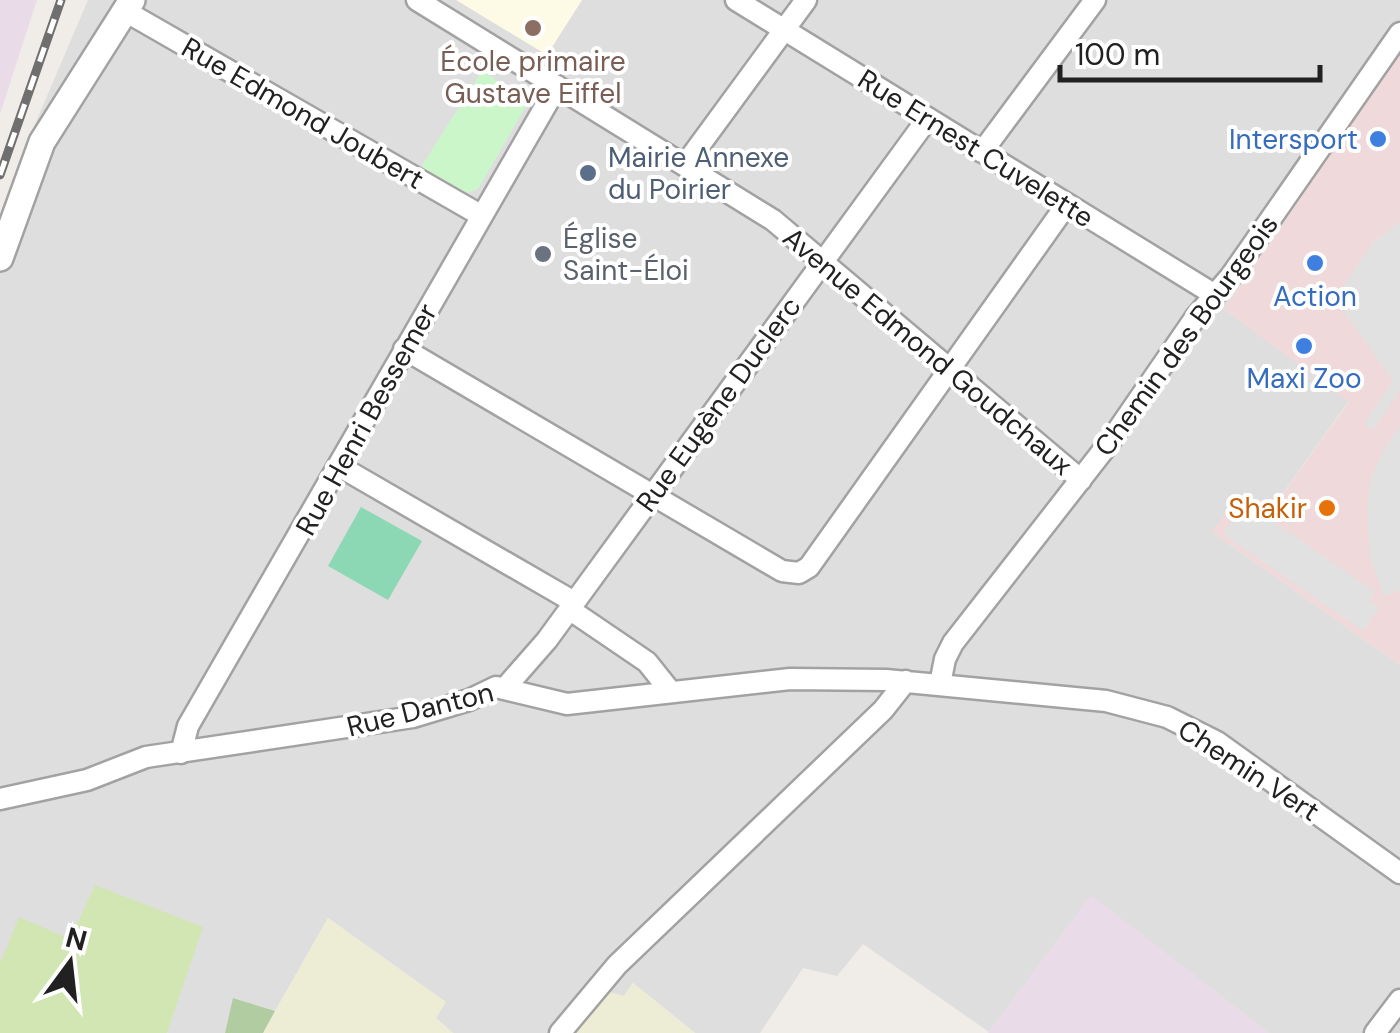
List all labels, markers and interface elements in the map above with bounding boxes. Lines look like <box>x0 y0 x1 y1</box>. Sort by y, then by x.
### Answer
marker: École primaire Gustave Eiffel <box>522 17 544 39</box>
scale bar <box>1060 20 1320 82</box>
street label: Rue Edmond Joubert <box>175 29 430 198</box>
text: 100 m <box>1075 35 1160 74</box>
place label: École primaire Gustave Eiffel <box>440 43 626 112</box>
street label: Rue Ernest Cuvelette <box>851 61 1101 236</box>
place label: Intersport <box>1229 121 1358 158</box>
marker: Intersport <box>1367 128 1389 150</box>
place label: Mairie Annexe du Poirier <box>608 139 789 208</box>
marker: Mairie Annexe du Poirier <box>577 162 599 184</box>
street label: Chemin des Bourgeois <box>1086 207 1287 464</box>
street label: Avenue Edmond Goudchaux <box>775 219 1080 484</box>
place label: Église Saint-Éloi <box>563 220 689 289</box>
marker: Église Saint-Éloi <box>532 243 554 265</box>
marker: Action <box>1304 252 1326 274</box>
place label: Action <box>1273 278 1357 315</box>
street label: Rue Eugène Duclerc <box>628 289 809 519</box>
street label: Rue Henri Bessemer <box>287 297 446 542</box>
marker: Maxi Zoo <box>1293 335 1315 357</box>
place label: Maxi Zoo <box>1246 360 1362 397</box>
place label: Shakir <box>1228 490 1307 527</box>
marker: Shakir <box>1316 497 1338 519</box>
street label: Rue Danton <box>343 673 497 746</box>
street label: Chemin Vert <box>1171 711 1326 830</box>
north arrow <box>20 913 120 1013</box>
text: N <box>62 919 91 960</box>

